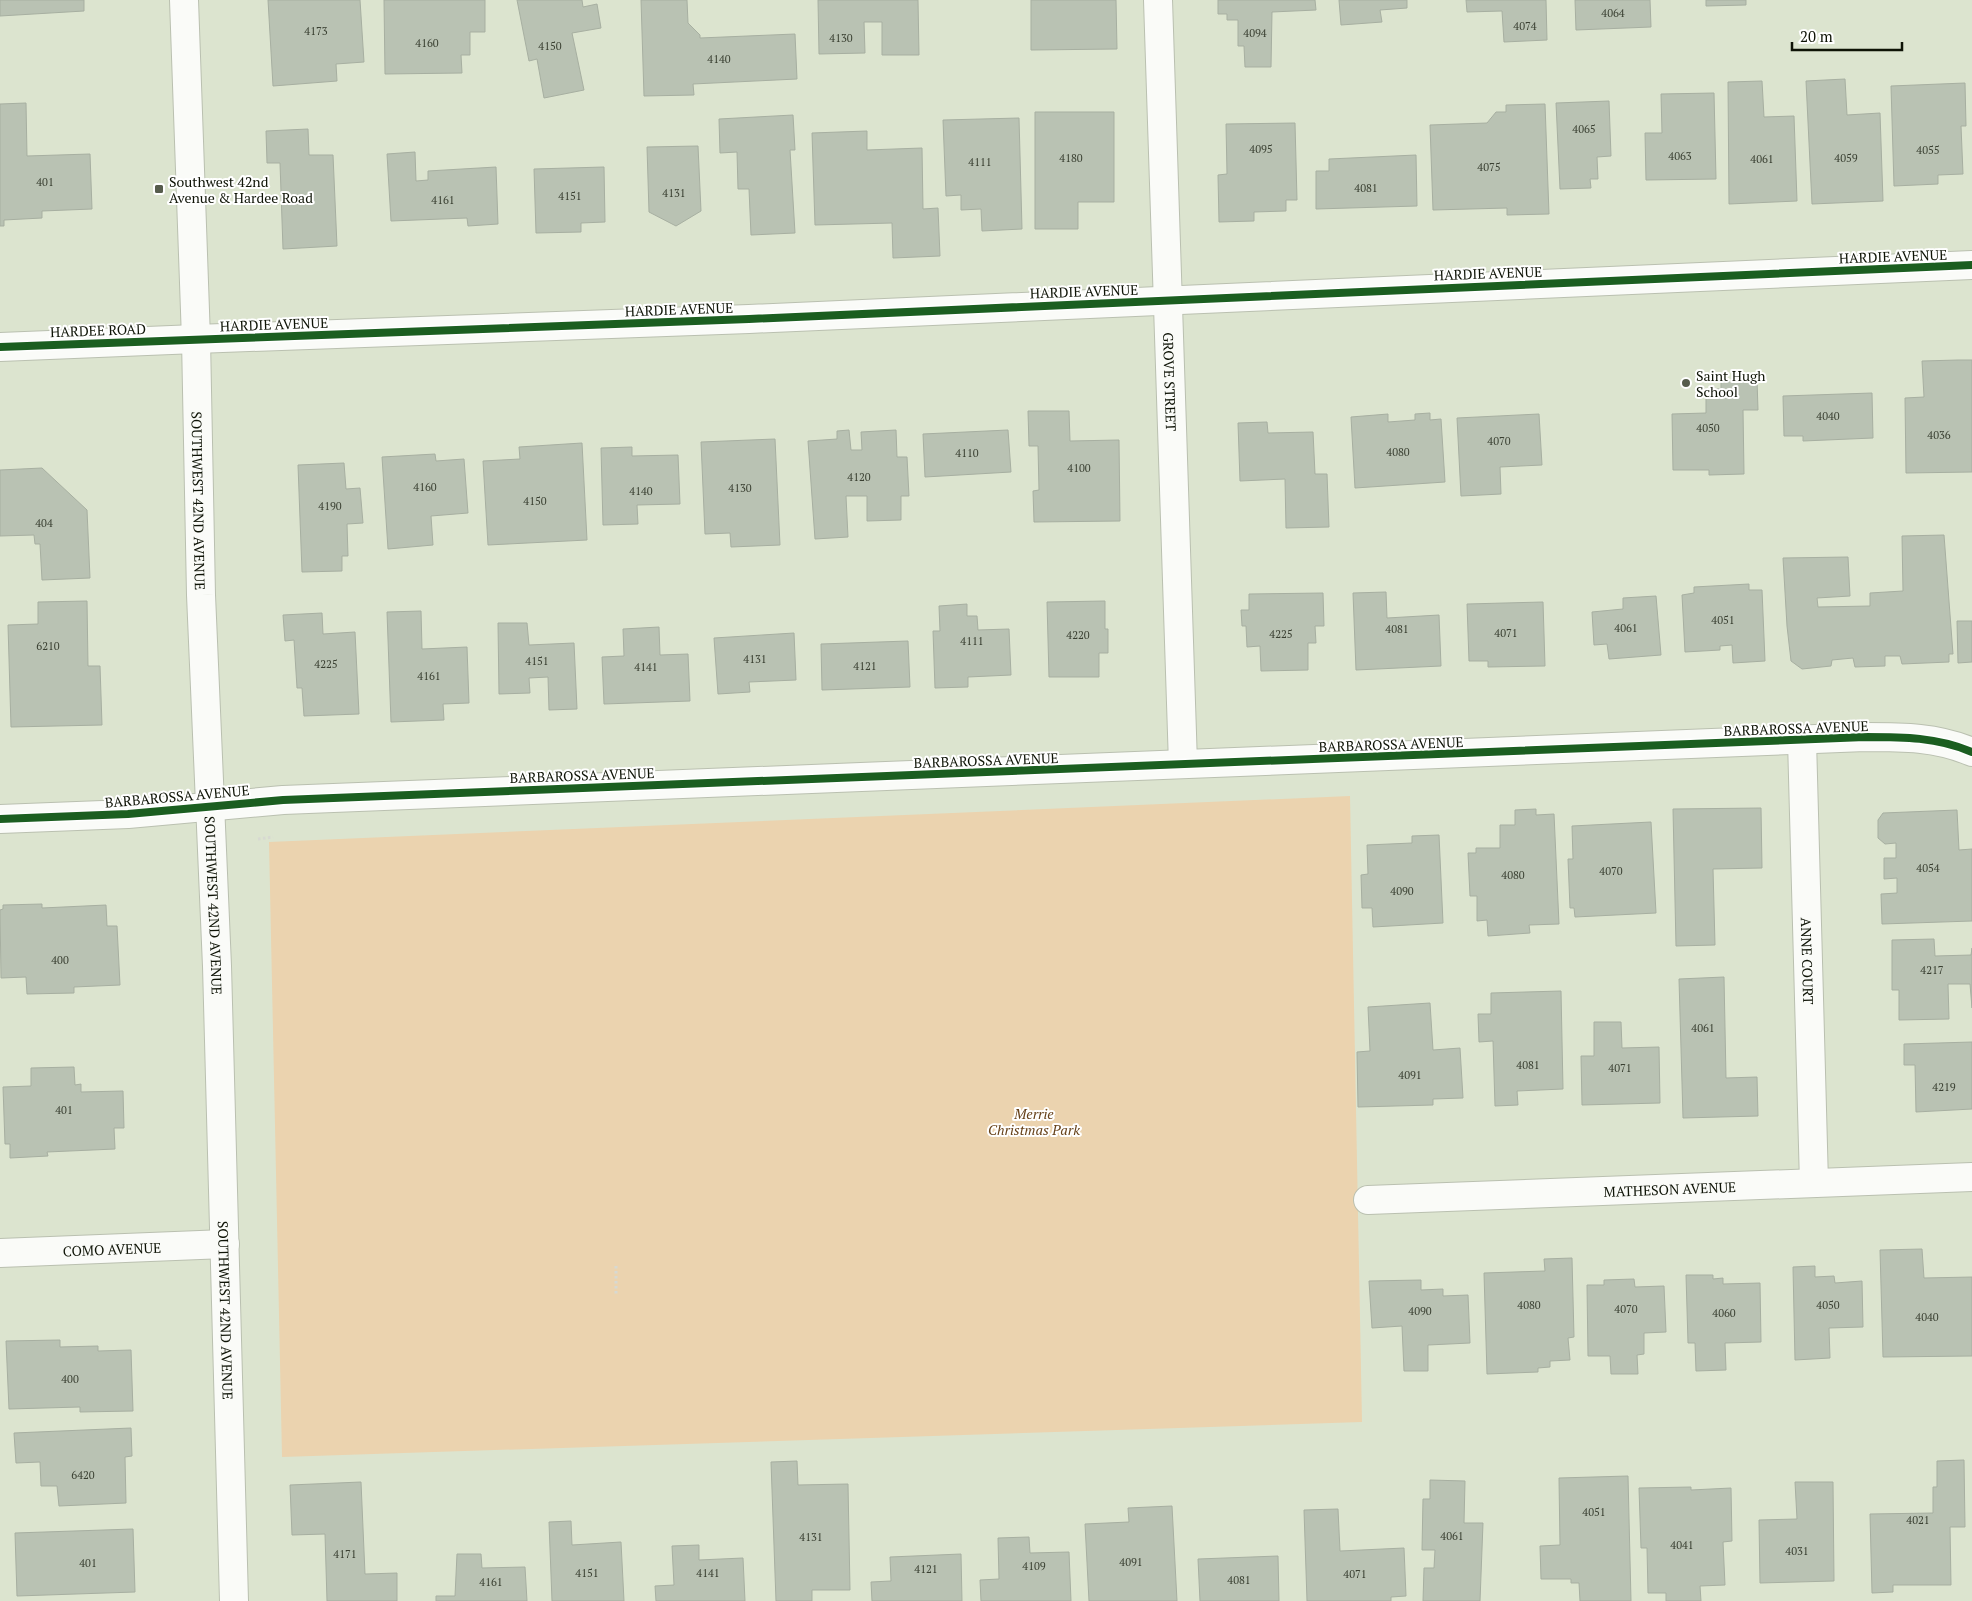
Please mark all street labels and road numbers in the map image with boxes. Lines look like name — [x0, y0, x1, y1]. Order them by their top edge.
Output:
street label: HARDIE AVENUE — [1838, 245, 1948, 267]
street label: HARDIE AVENUE — [1433, 262, 1543, 284]
street label: HARDIE AVENUE — [1029, 280, 1139, 302]
street label: HARDIE AVENUE — [624, 298, 734, 320]
street label: HARDIE AVENUE — [219, 313, 329, 335]
street label: HARDEE ROAD — [50, 319, 146, 341]
street label: GROVE STREET — [1159, 332, 1182, 432]
street label: SOUTHWEST 42ND AVENUE — [188, 411, 210, 590]
street label: BARBAROSSA AVENUE — [1723, 716, 1869, 740]
street label: BARBAROSSA AVENUE — [1318, 732, 1464, 756]
street label: BARBAROSSA AVENUE — [913, 748, 1059, 772]
street label: BARBAROSSA AVENUE — [509, 763, 655, 787]
street label: BARBAROSSA AVENUE — [104, 780, 250, 812]
street label: SOUTHWEST 42ND AVENUE — [201, 816, 227, 995]
street label: ANNE COURT — [1797, 917, 1819, 1005]
street label: MATHESON AVENUE — [1603, 1176, 1736, 1201]
street label: SOUTHWEST 42ND AVENUE — [214, 1221, 238, 1400]
street label: COMO AVENUE — [62, 1237, 161, 1260]

